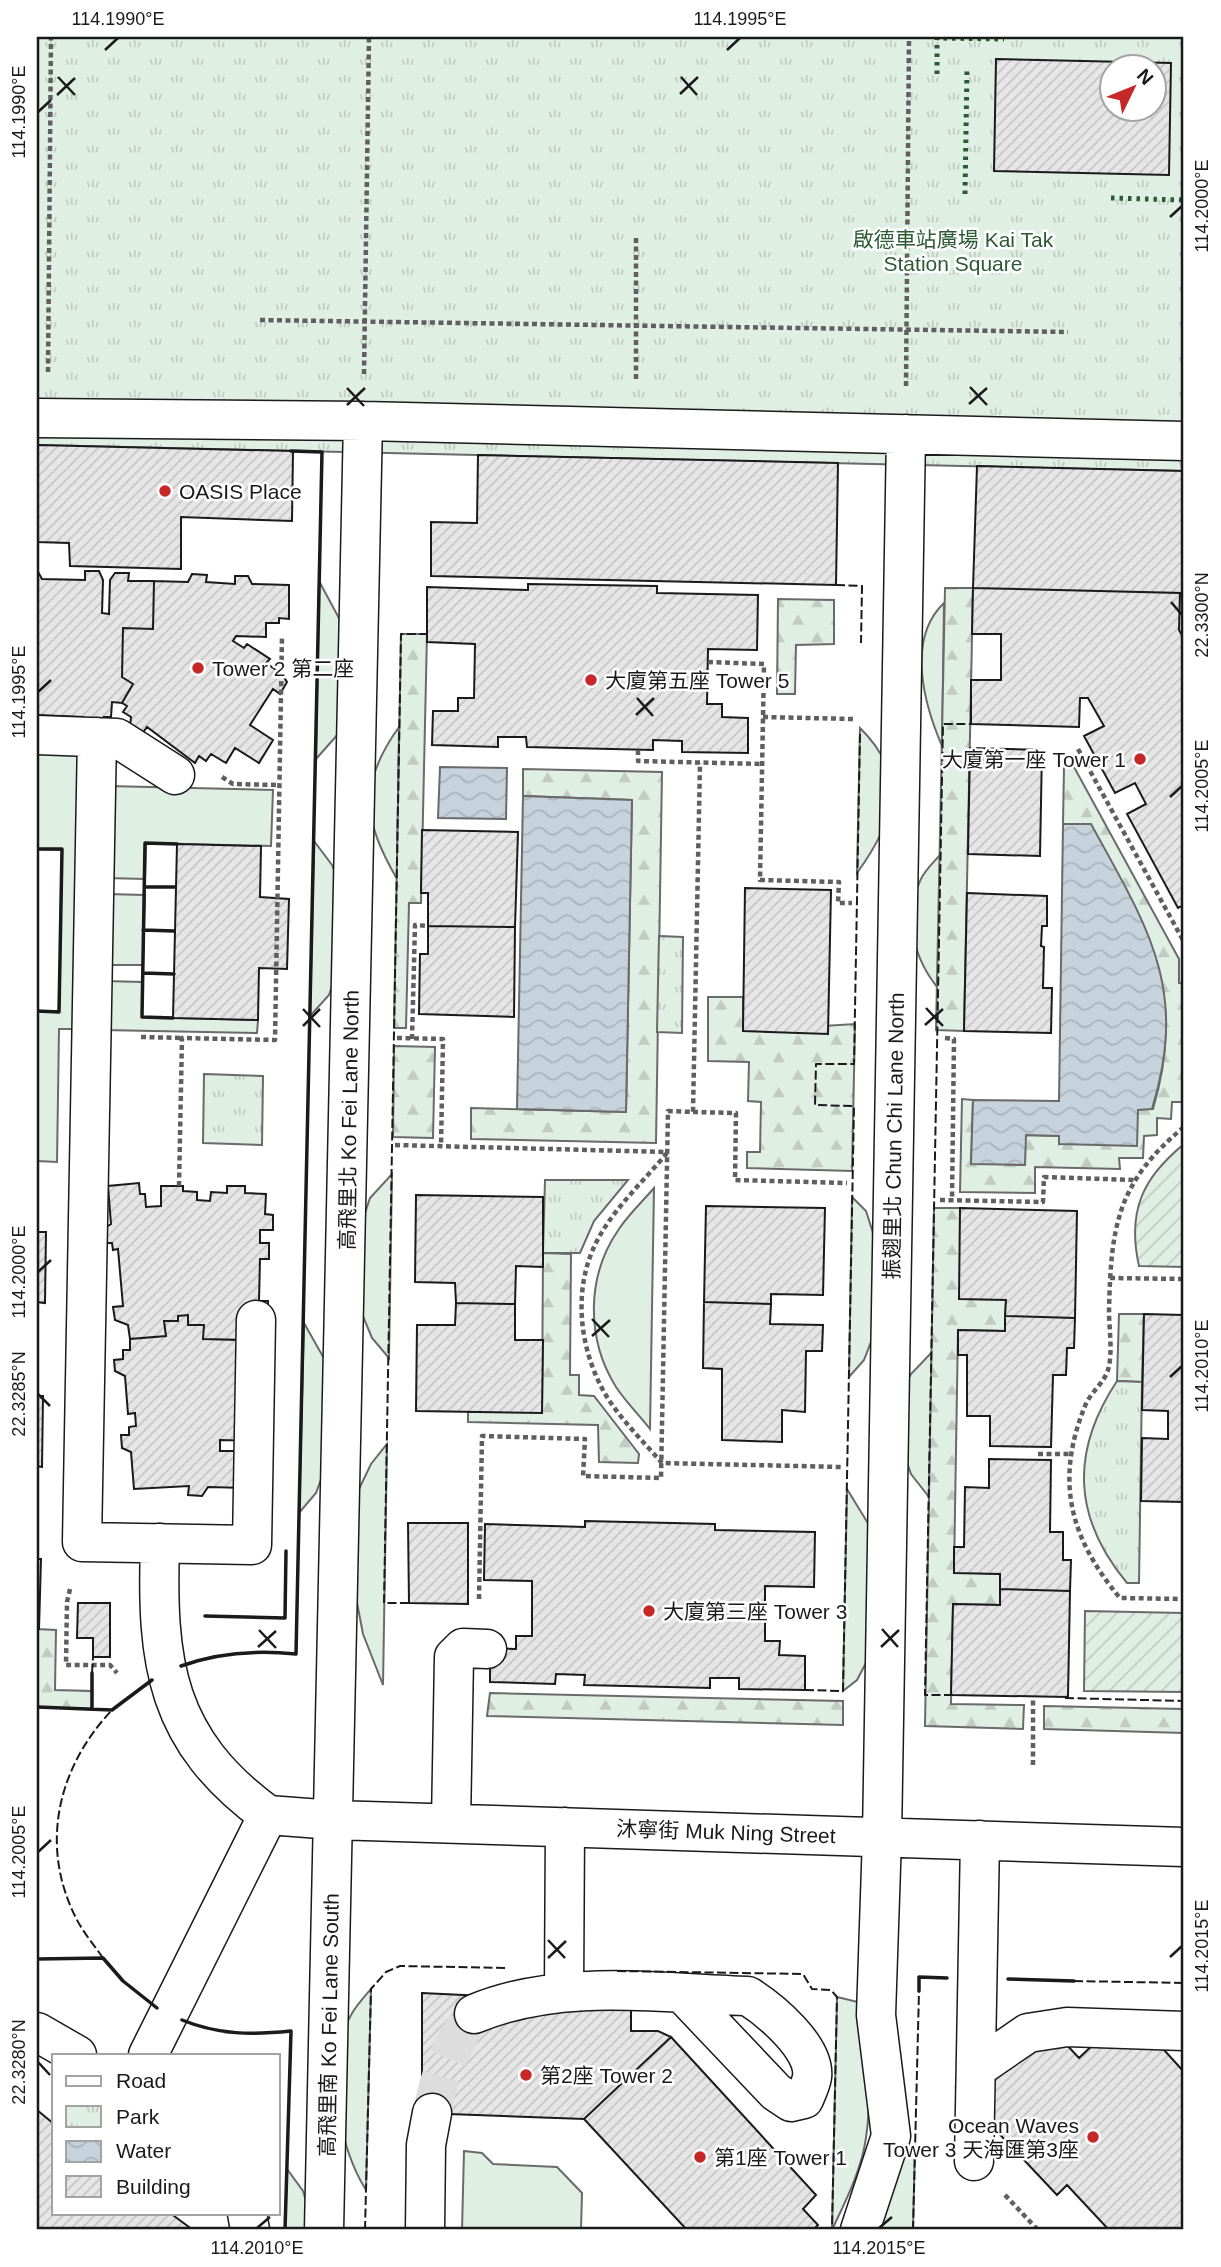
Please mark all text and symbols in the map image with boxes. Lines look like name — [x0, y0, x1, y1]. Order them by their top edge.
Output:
text: 114.1990°E — [72, 9, 164, 29]
text: 114.1995°E — [694, 9, 786, 29]
north arrow — [1098, 52, 1168, 122]
text: N — [1133, 65, 1157, 89]
text: 114.1990°E — [9, 66, 29, 158]
text: 114.2000°E — [1192, 160, 1212, 252]
park label: 啟德車站廣場 Kai Tak Station Square — [853, 228, 1054, 275]
place label: OASIS Place — [179, 480, 302, 503]
marker: OASIS Place — [157, 483, 173, 499]
text: 22.3300°N — [1192, 572, 1212, 658]
text: 114.1995°E — [9, 646, 29, 738]
place label: Tower 2 第二座 — [212, 657, 354, 680]
marker: Tower 2 第二座 — [190, 660, 206, 676]
place label: 大廈第五座 Tower 5 — [605, 669, 789, 692]
marker: 大廈第五座 Tower 5 — [583, 672, 599, 688]
text: 114.2005°E — [1192, 740, 1212, 832]
place label: 大廈第一座 Tower 1 — [942, 748, 1126, 771]
marker: 大廈第一座 Tower 1 — [1132, 751, 1148, 767]
street label: 高飛里北 Ko Fei Lane North — [335, 990, 363, 1250]
street label: 振翅里北 Chun Chi Lane North — [880, 992, 908, 1280]
text: 114.2000°E — [9, 1226, 29, 1318]
text: 114.2010°E — [1192, 1320, 1212, 1412]
text: 22.3285°N — [9, 1351, 29, 1437]
place label: 大廈第三座 Tower 3 — [663, 1600, 847, 1623]
marker: 大廈第三座 Tower 3 — [641, 1603, 657, 1619]
text: 114.2005°E — [9, 1806, 29, 1898]
street label: 沐寧街 Muk Ning Street — [616, 1817, 836, 1847]
street label: 高飛里南 Ko Fei Lane South — [315, 1893, 343, 2157]
text: 114.2015°E — [1192, 1900, 1212, 1992]
text: 22.3280°N — [9, 2019, 29, 2105]
legend — [52, 2054, 280, 2214]
place label: 第2座 Tower 2 — [540, 2064, 673, 2087]
marker: 第2座 Tower 2 — [518, 2067, 534, 2083]
text: Road — [116, 2069, 166, 2092]
text: Park — [116, 2105, 160, 2128]
place label: Ocean Waves Tower 3 天海匯第3座 — [883, 2114, 1079, 2161]
marker: Ocean Waves Tower 3 天海匯第3座 — [1085, 2129, 1101, 2145]
text: Water — [116, 2139, 171, 2162]
place label: 第1座 Tower 1 — [714, 2146, 847, 2169]
marker: 第1座 Tower 1 — [692, 2149, 708, 2165]
text: Building — [116, 2175, 191, 2198]
text: 114.2010°E — [211, 2238, 303, 2258]
text: 114.2015°E — [833, 2238, 925, 2258]

